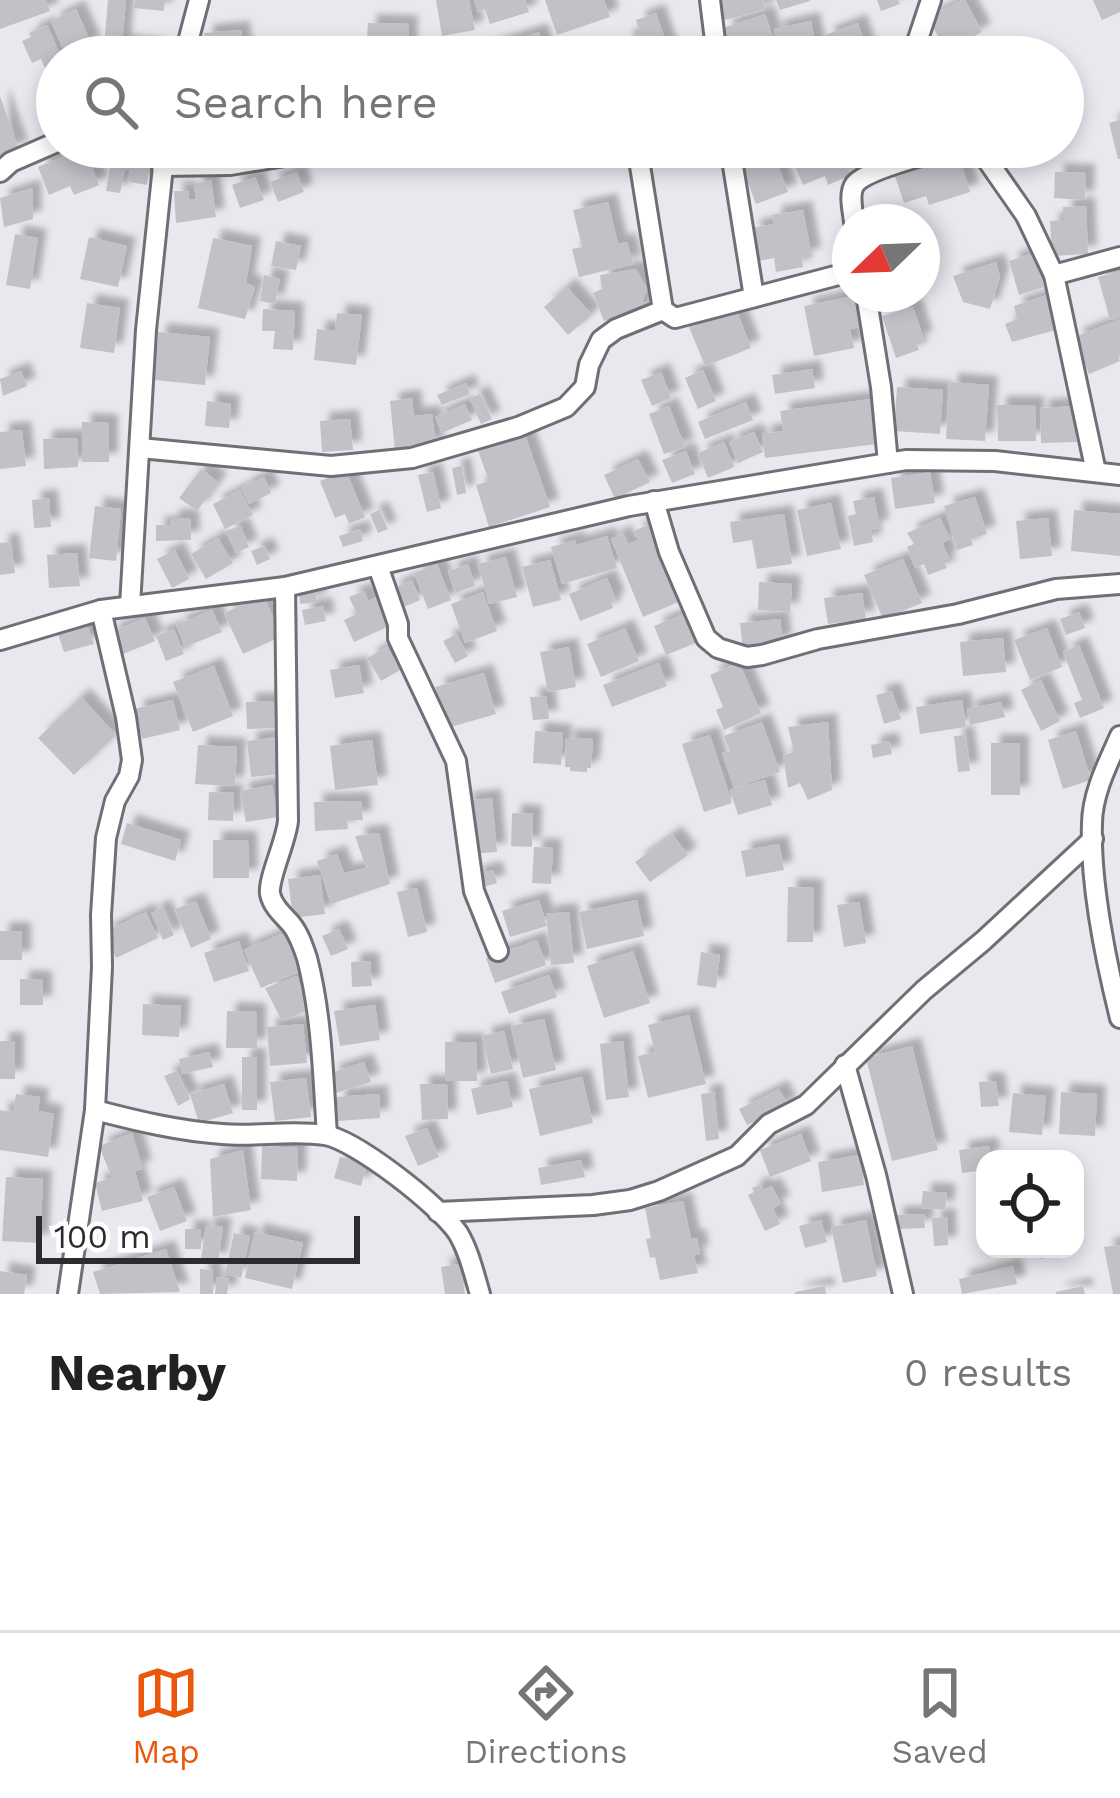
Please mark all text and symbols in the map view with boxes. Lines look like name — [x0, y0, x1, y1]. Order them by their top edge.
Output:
search box — [36, 36, 1084, 168]
icon: search — [78, 69, 144, 135]
text: Search here — [174, 76, 438, 129]
north arrow — [832, 204, 940, 312]
map controls — [976, 1150, 1084, 1258]
button: locate — [976, 1150, 1084, 1258]
scale bar — [36, 1210, 360, 1263]
text: 100 m — [54, 1217, 151, 1256]
text: Nearby — [48, 1343, 226, 1402]
text: 0 results — [904, 1350, 1072, 1395]
tab: Map — [132, 1660, 200, 1771]
tab: Directions — [464, 1660, 627, 1771]
tab: Saved — [892, 1660, 988, 1771]

